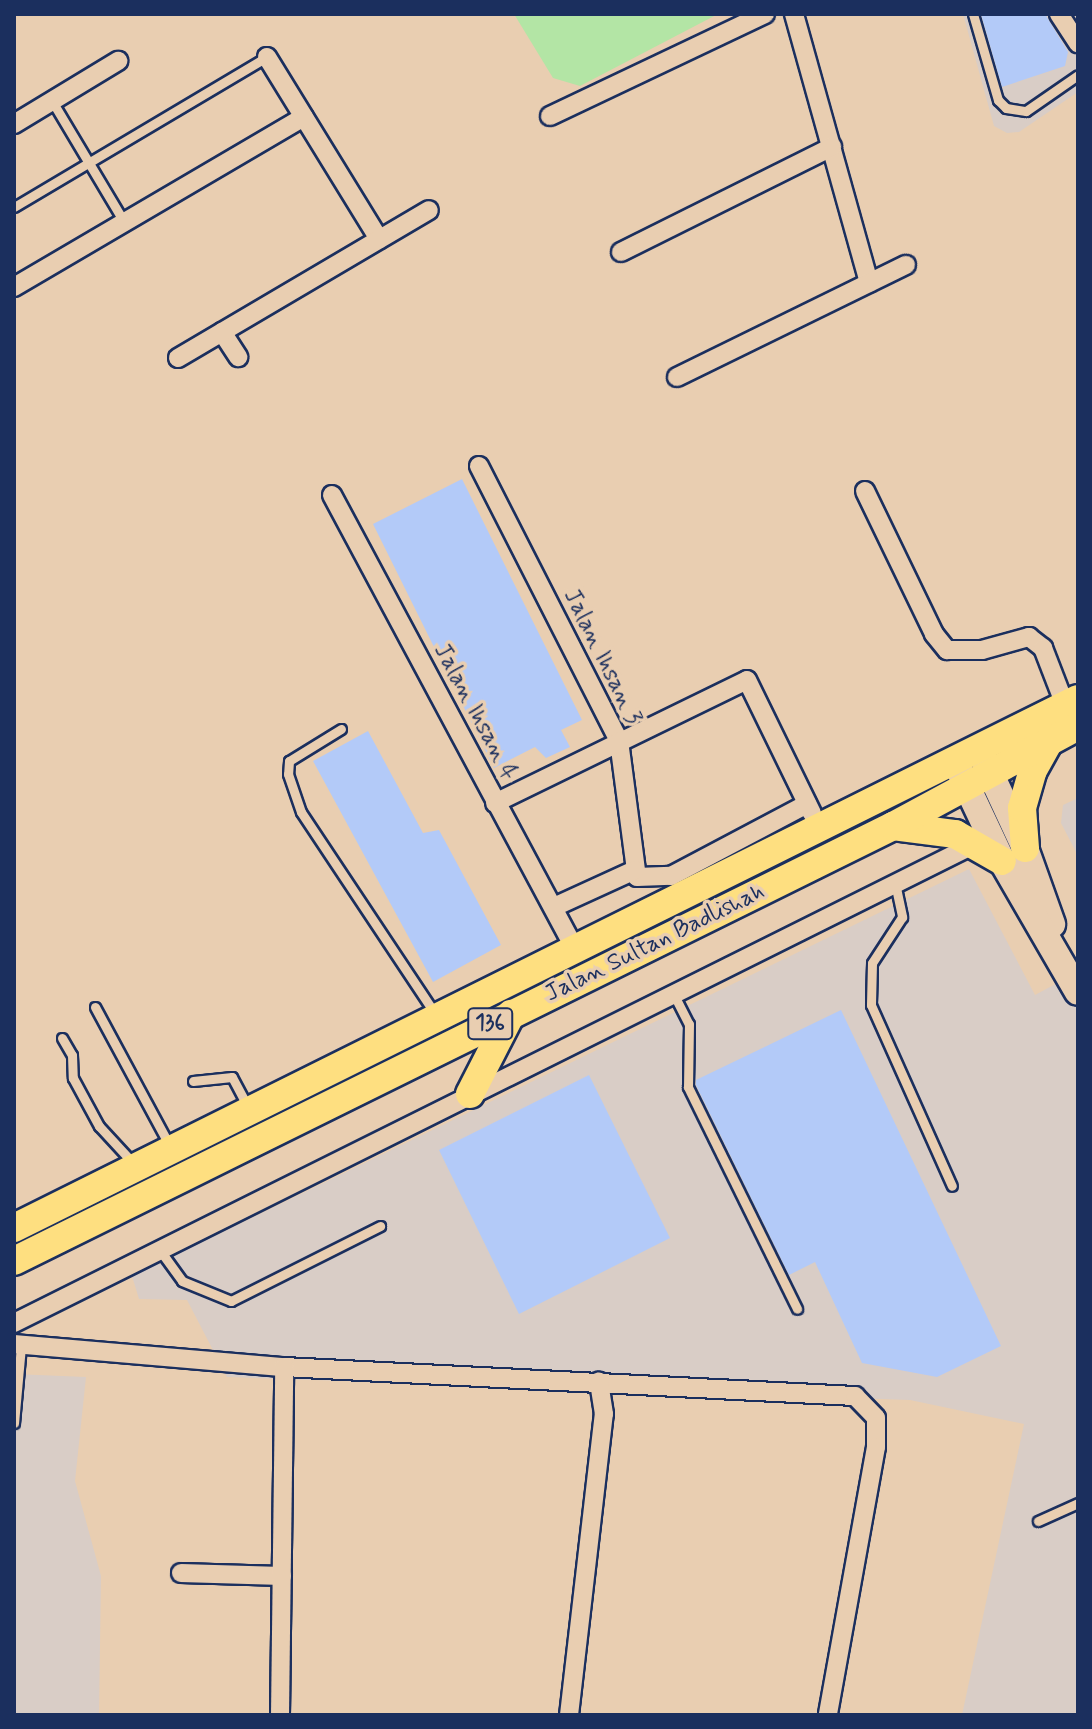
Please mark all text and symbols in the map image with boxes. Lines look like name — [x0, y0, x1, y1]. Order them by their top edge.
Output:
street label: Jalan Ihsan 3 — [556, 582, 648, 732]
street label: Jalan Ihsan 4 — [426, 637, 524, 787]
street label: Jalan Sultan Badlishah — [542, 878, 768, 1008]
road number: 136 — [466, 1006, 514, 1042]

